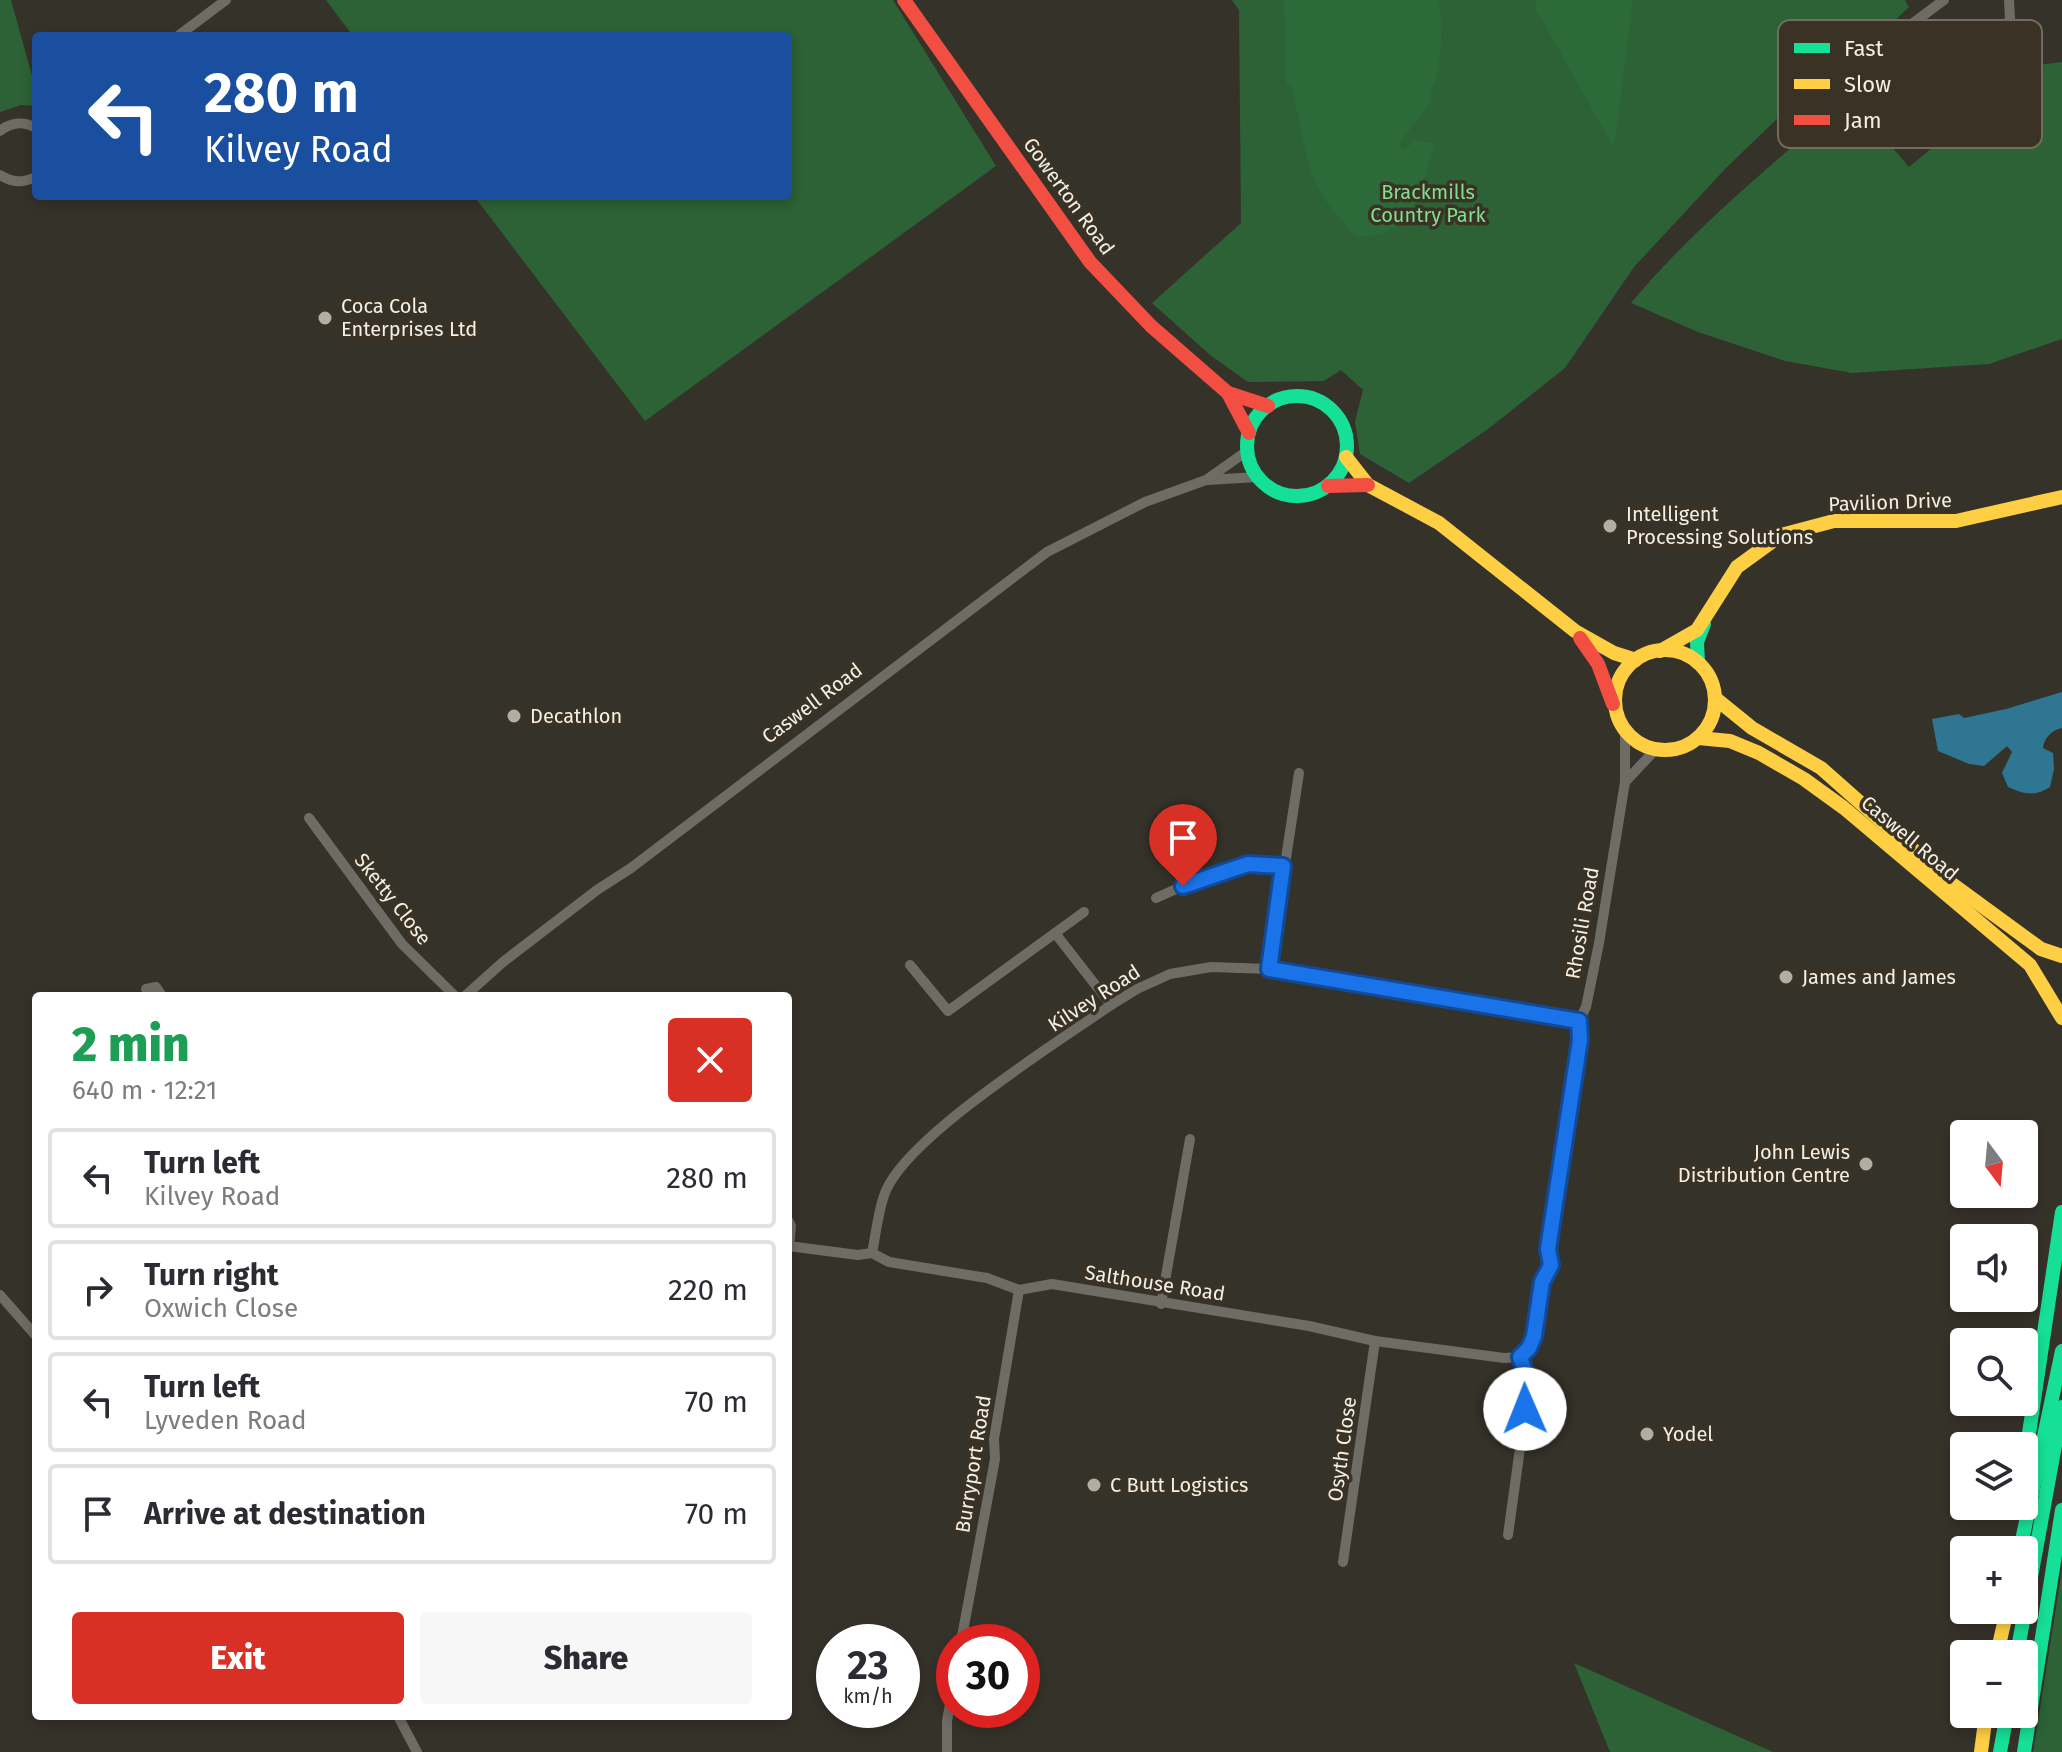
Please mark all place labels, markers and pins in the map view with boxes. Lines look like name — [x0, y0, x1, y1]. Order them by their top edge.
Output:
place label: Coca Cola Enterprises Ltd — [341, 294, 477, 341]
marker: Coca Cola Enterprises Ltd — [316, 309, 334, 327]
place label: Intelligent Processing Solutions — [1626, 502, 1813, 549]
marker: Intelligent Processing Solutions — [1601, 517, 1619, 535]
place label: Decathlon — [530, 704, 622, 728]
marker: Decathlon — [505, 707, 523, 725]
pin — [1149, 804, 1217, 886]
place label: James and James — [1802, 965, 1956, 989]
marker: James and James — [1777, 968, 1795, 986]
place label: John Lewis Distribution Centre — [1678, 1140, 1850, 1187]
marker: John Lewis Distribution Centre — [1857, 1155, 1875, 1173]
place label: Yodel — [1663, 1422, 1713, 1446]
marker: Yodel — [1638, 1425, 1656, 1443]
place label: C Butt Logistics — [1110, 1473, 1248, 1497]
marker: C Butt Logistics — [1085, 1476, 1103, 1494]

